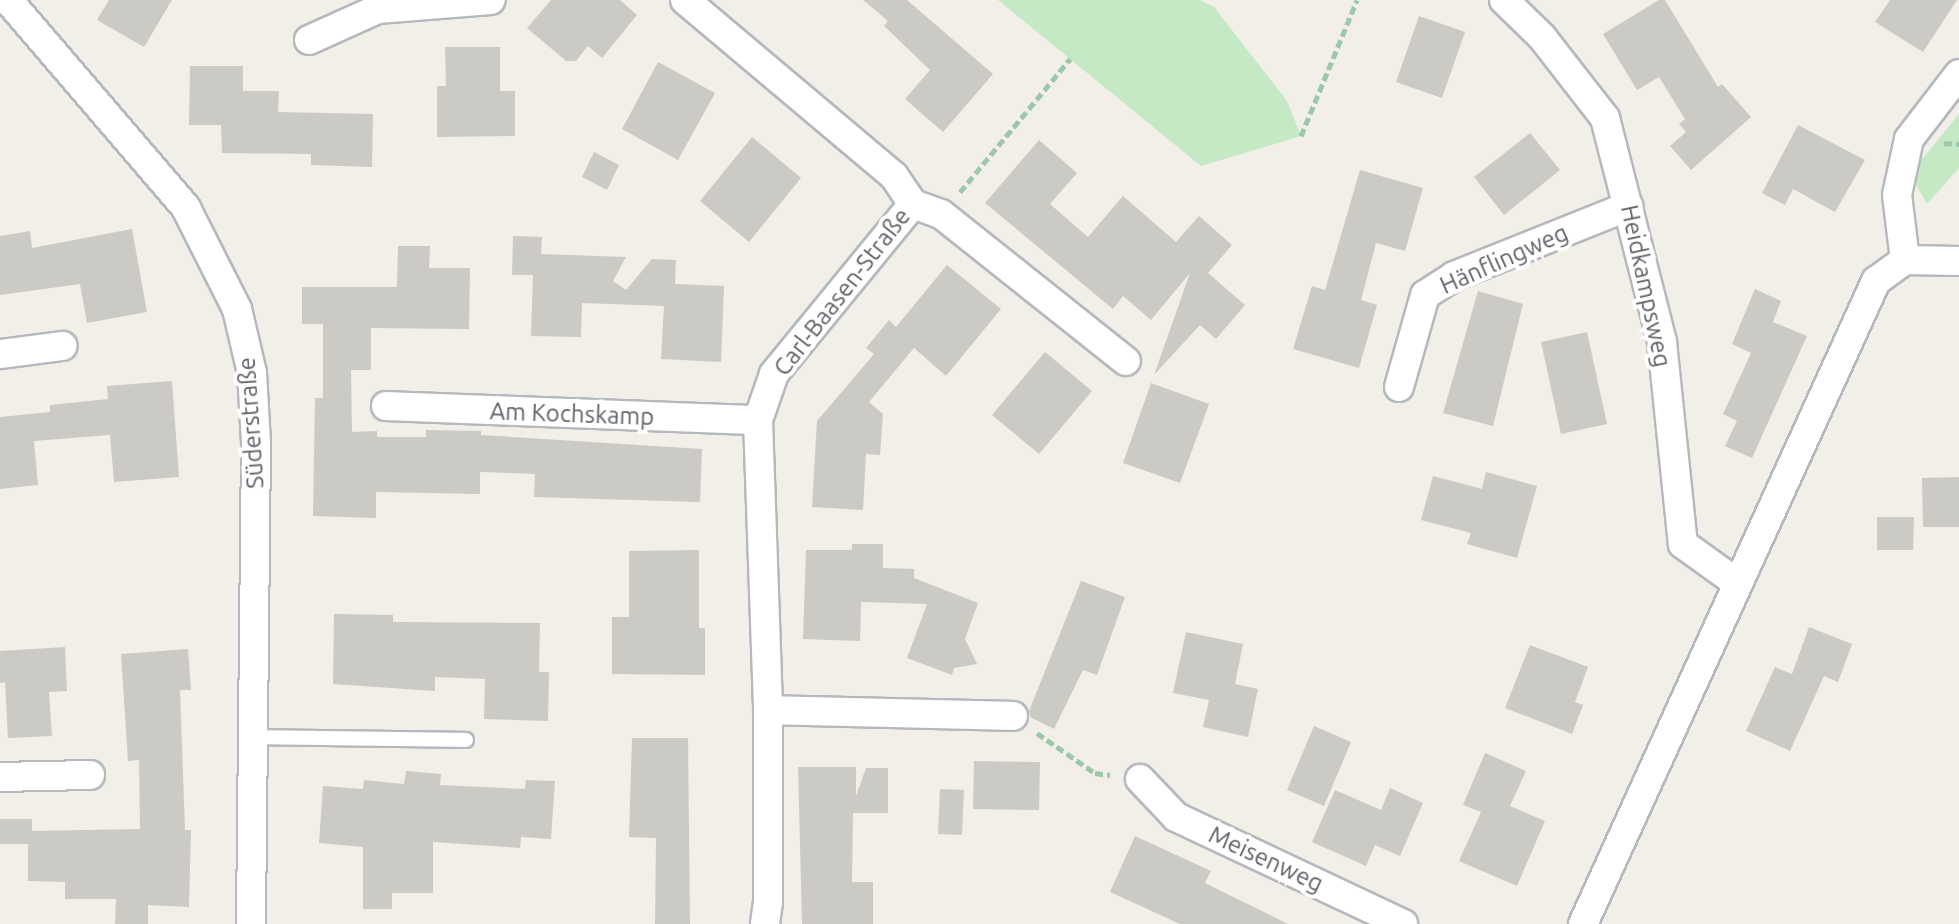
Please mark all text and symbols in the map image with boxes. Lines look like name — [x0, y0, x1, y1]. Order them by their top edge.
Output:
street label: Carl-Baasen-Straße — [768, 202, 916, 382]
street label: Heidkampsweg — [1615, 202, 1677, 370]
street label: Hänflingweg — [1435, 218, 1573, 300]
street label: Süderstraße — [232, 356, 270, 490]
street label: Am Kochskamp — [489, 397, 655, 431]
street label: Meisenweg — [1204, 820, 1328, 898]

